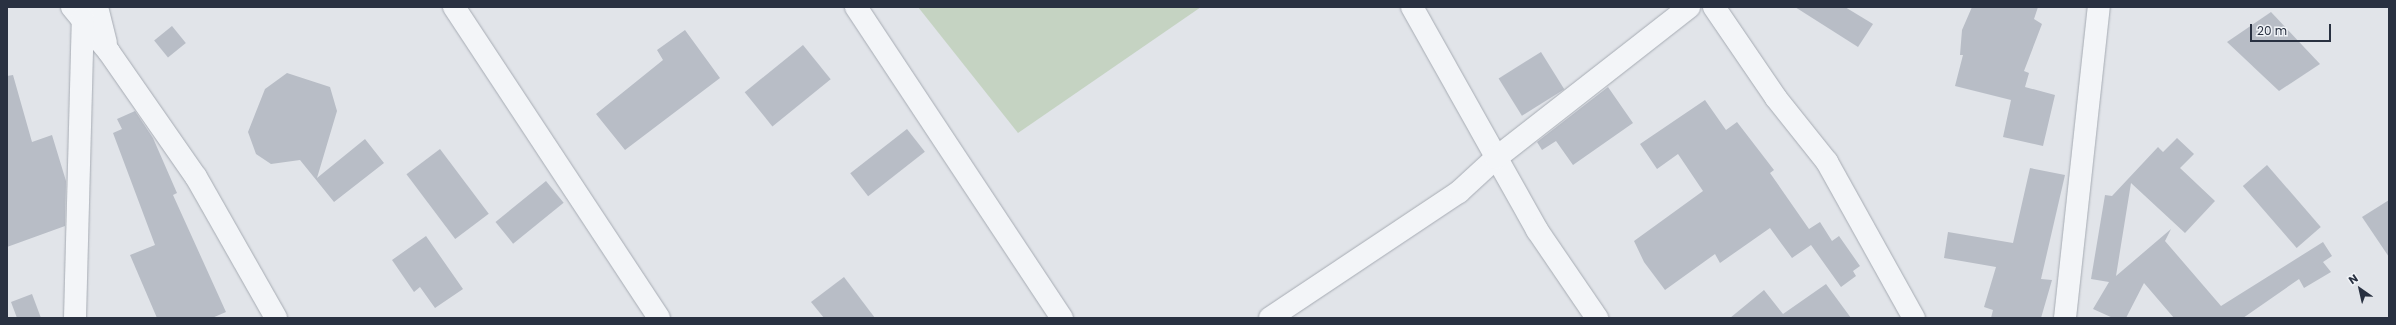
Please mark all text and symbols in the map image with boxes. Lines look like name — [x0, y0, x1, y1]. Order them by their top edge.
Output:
scale bar — [2252, 16, 2333, 42]
text: 20 m — [2257, 22, 2287, 39]
north arrow — [2340, 269, 2380, 309]
text: N — [2345, 270, 2361, 288]

